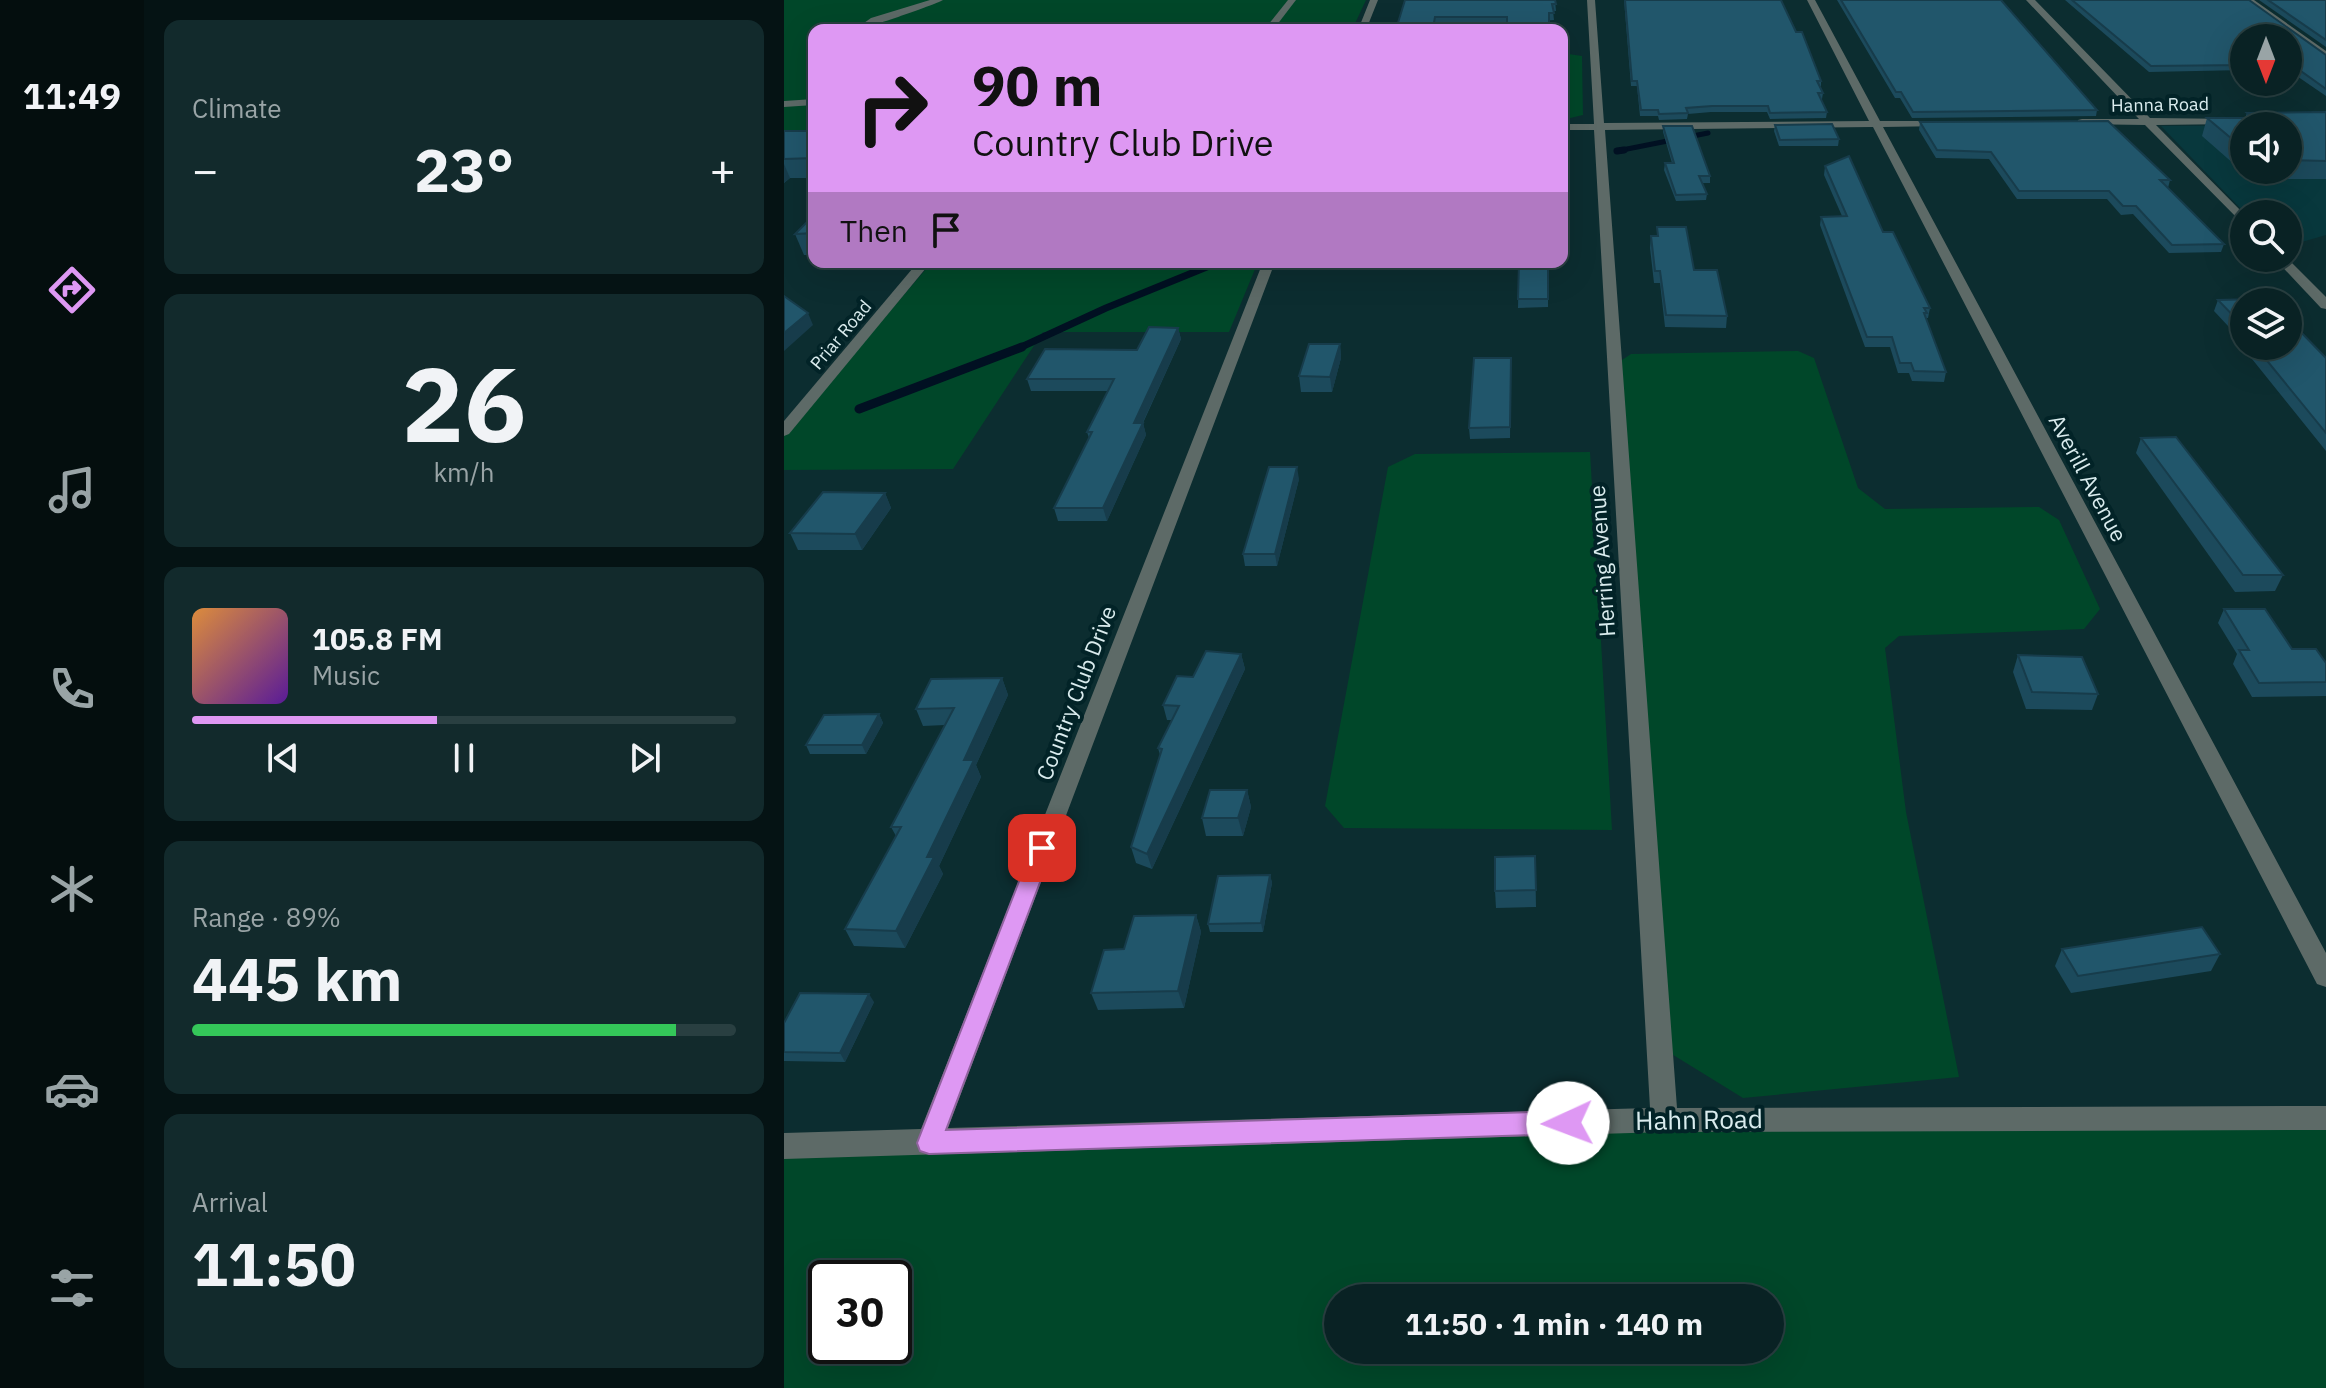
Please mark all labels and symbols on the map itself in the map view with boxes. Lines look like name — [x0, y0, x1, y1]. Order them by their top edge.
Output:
north arrow — [2230, 24, 2302, 96]
street label: Hanna Road — [2111, 92, 2209, 117]
street label: Priar Road — [805, 295, 876, 374]
street label: Averill Avenue — [2043, 409, 2134, 547]
street label: Herring Avenue — [1582, 484, 1621, 638]
street label: Country Club Drive — [1029, 602, 1122, 784]
pin — [1008, 814, 1076, 882]
position arrow — [1526, 1081, 1610, 1165]
street label: Hahn Road — [1635, 1101, 1763, 1137]
speed limit sign: 30 — [808, 1260, 912, 1364]

